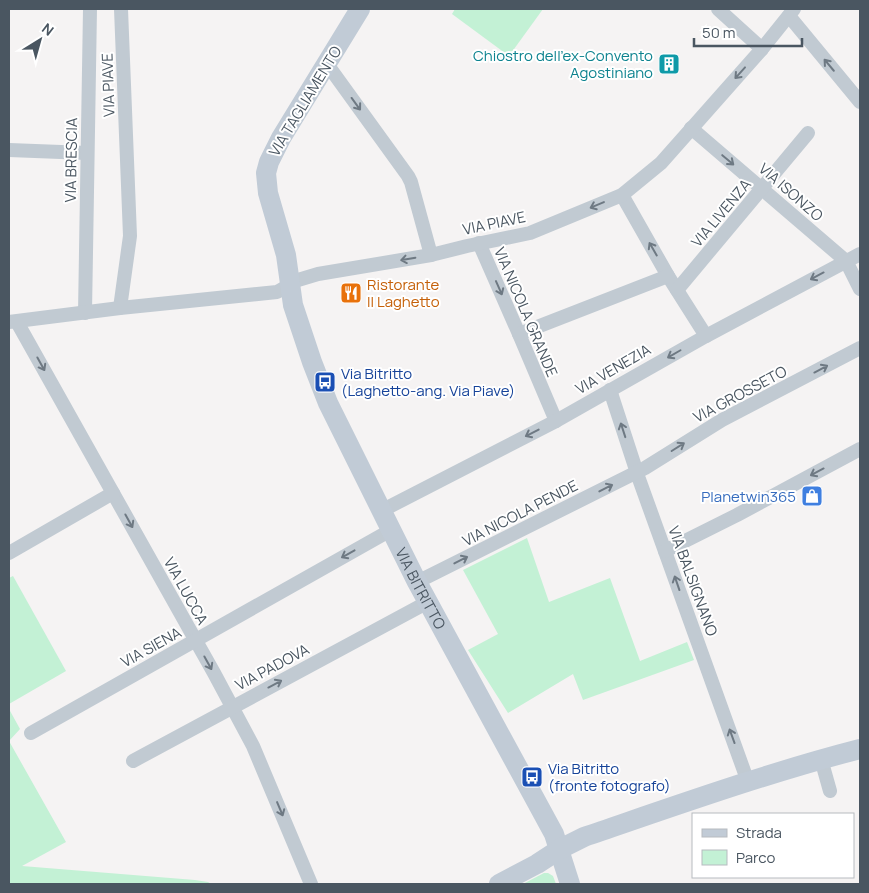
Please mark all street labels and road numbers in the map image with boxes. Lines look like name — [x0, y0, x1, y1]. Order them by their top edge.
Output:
street label: VIA TAGLIAMENTO — [264, 42, 346, 160]
street label: VIA PIAVE — [96, 53, 120, 117]
street label: VIA BRESCIA — [60, 117, 82, 203]
street label: VIA ISONZO — [754, 158, 828, 226]
street label: VIA LIVENZA — [686, 174, 756, 251]
street label: VIA PIAVE — [461, 206, 527, 240]
street label: VIA NICOLA GRANDE — [489, 244, 563, 380]
street label: VIA VENEZIA — [572, 339, 655, 399]
street label: VIA GROSSETO — [690, 360, 791, 427]
street label: VIA NICOLA PENDE — [459, 475, 581, 551]
street label: VIA BALSIGNANO — [663, 523, 723, 639]
street label: VIA BITRITTO — [391, 544, 451, 633]
street label: VIA LUCCA — [159, 554, 213, 629]
street label: VIA SIENA — [117, 622, 185, 672]
street label: VIA PADOVA — [231, 639, 313, 695]

